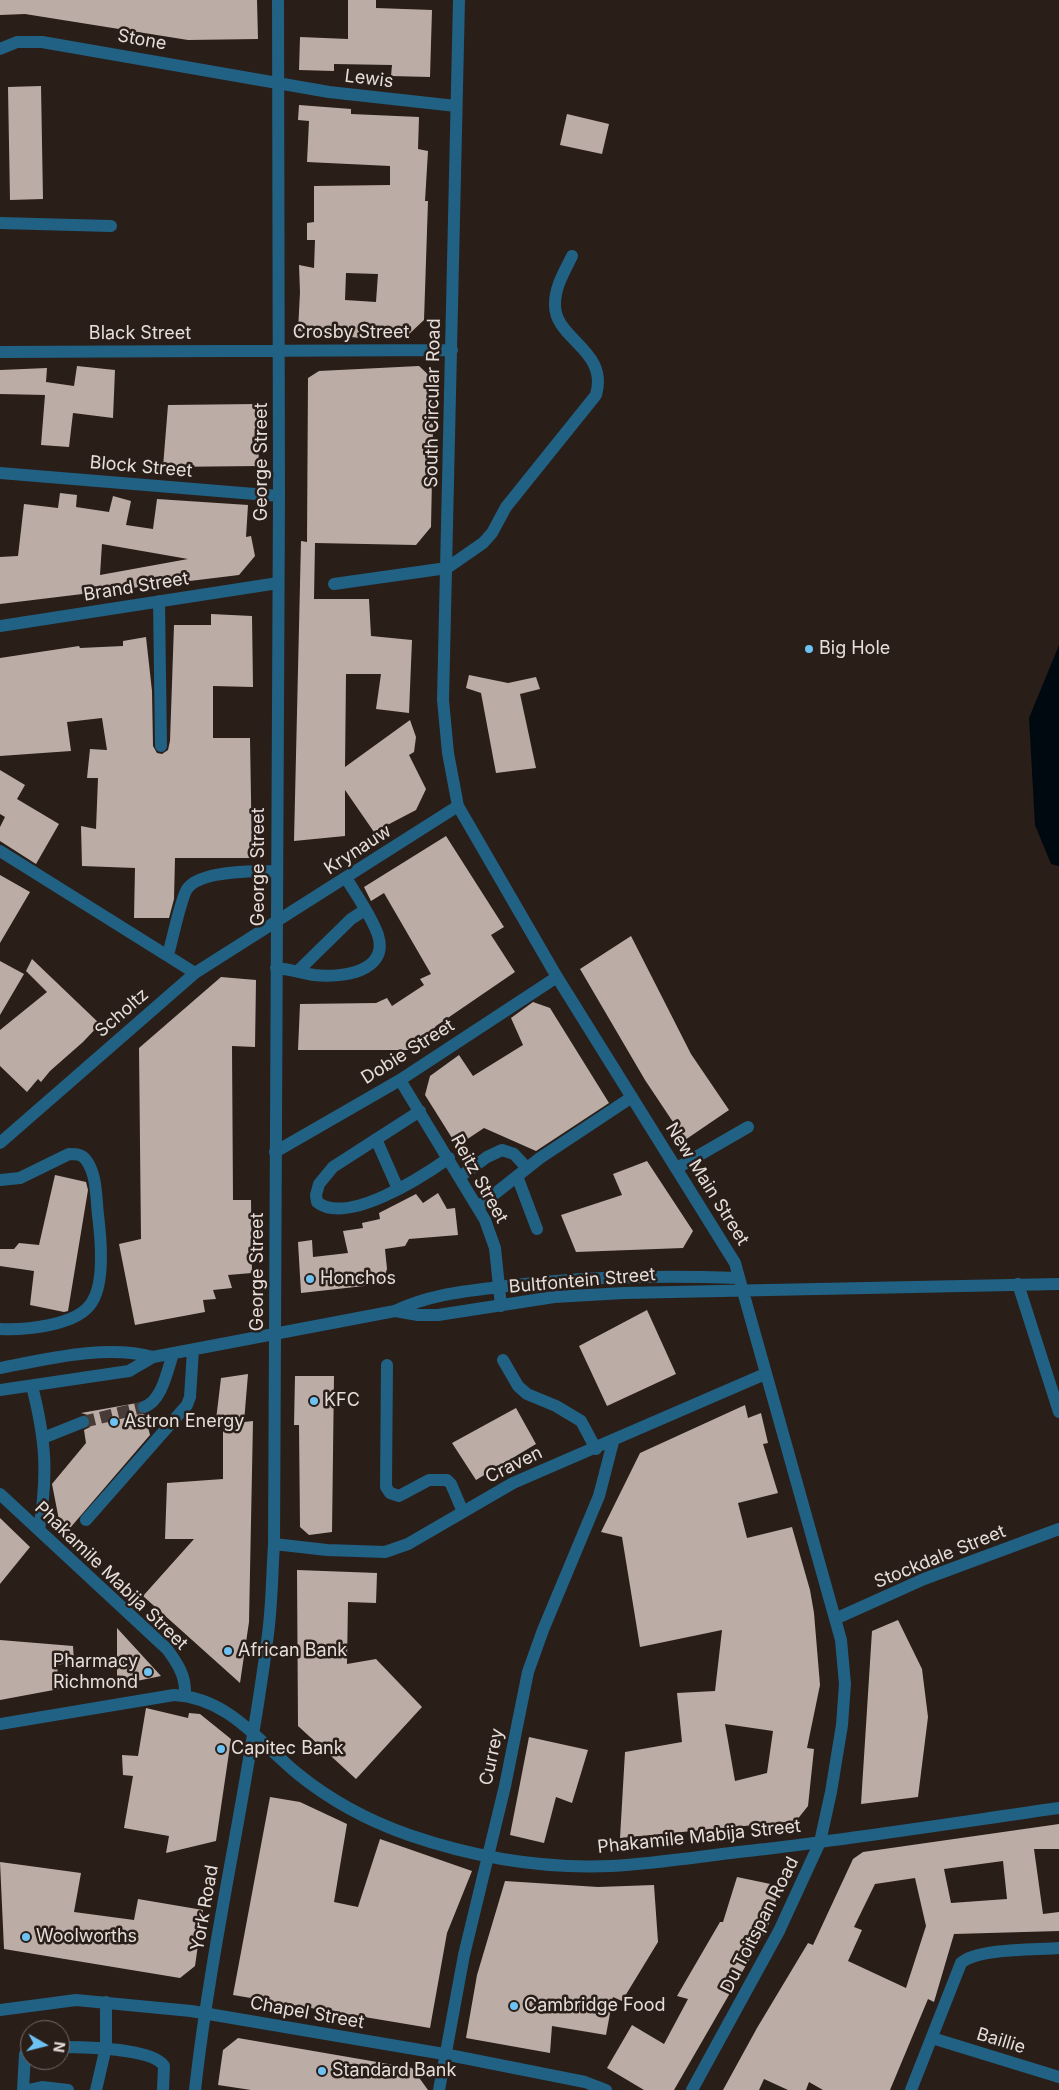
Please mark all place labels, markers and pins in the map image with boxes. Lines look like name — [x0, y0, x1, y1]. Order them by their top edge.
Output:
place label: Big Hole — [819, 638, 890, 660]
marker: Big Hole — [803, 643, 815, 655]
place label: Honchos — [320, 1268, 396, 1290]
marker: Honchos — [304, 1273, 316, 1285]
place label: KFC — [324, 1390, 360, 1412]
marker: KFC — [308, 1395, 320, 1407]
place label: Astron Energy — [124, 1411, 244, 1433]
marker: Astron Energy — [108, 1416, 120, 1428]
place label: African Bank — [238, 1640, 347, 1662]
marker: African Bank — [222, 1645, 234, 1657]
place label: Pharmacy Richmond — [53, 1651, 138, 1694]
marker: Pharmacy Richmond — [142, 1666, 154, 1678]
place label: Capitec Bank — [231, 1738, 344, 1760]
marker: Capitec Bank — [215, 1743, 227, 1755]
place label: Woolworths — [36, 1926, 137, 1948]
marker: Woolworths — [20, 1931, 32, 1943]
place label: Cambridge Food — [524, 1995, 666, 2017]
marker: Cambridge Food — [508, 2000, 520, 2012]
place label: Standard Bank — [332, 2060, 456, 2082]
marker: Standard Bank — [316, 2065, 328, 2077]

